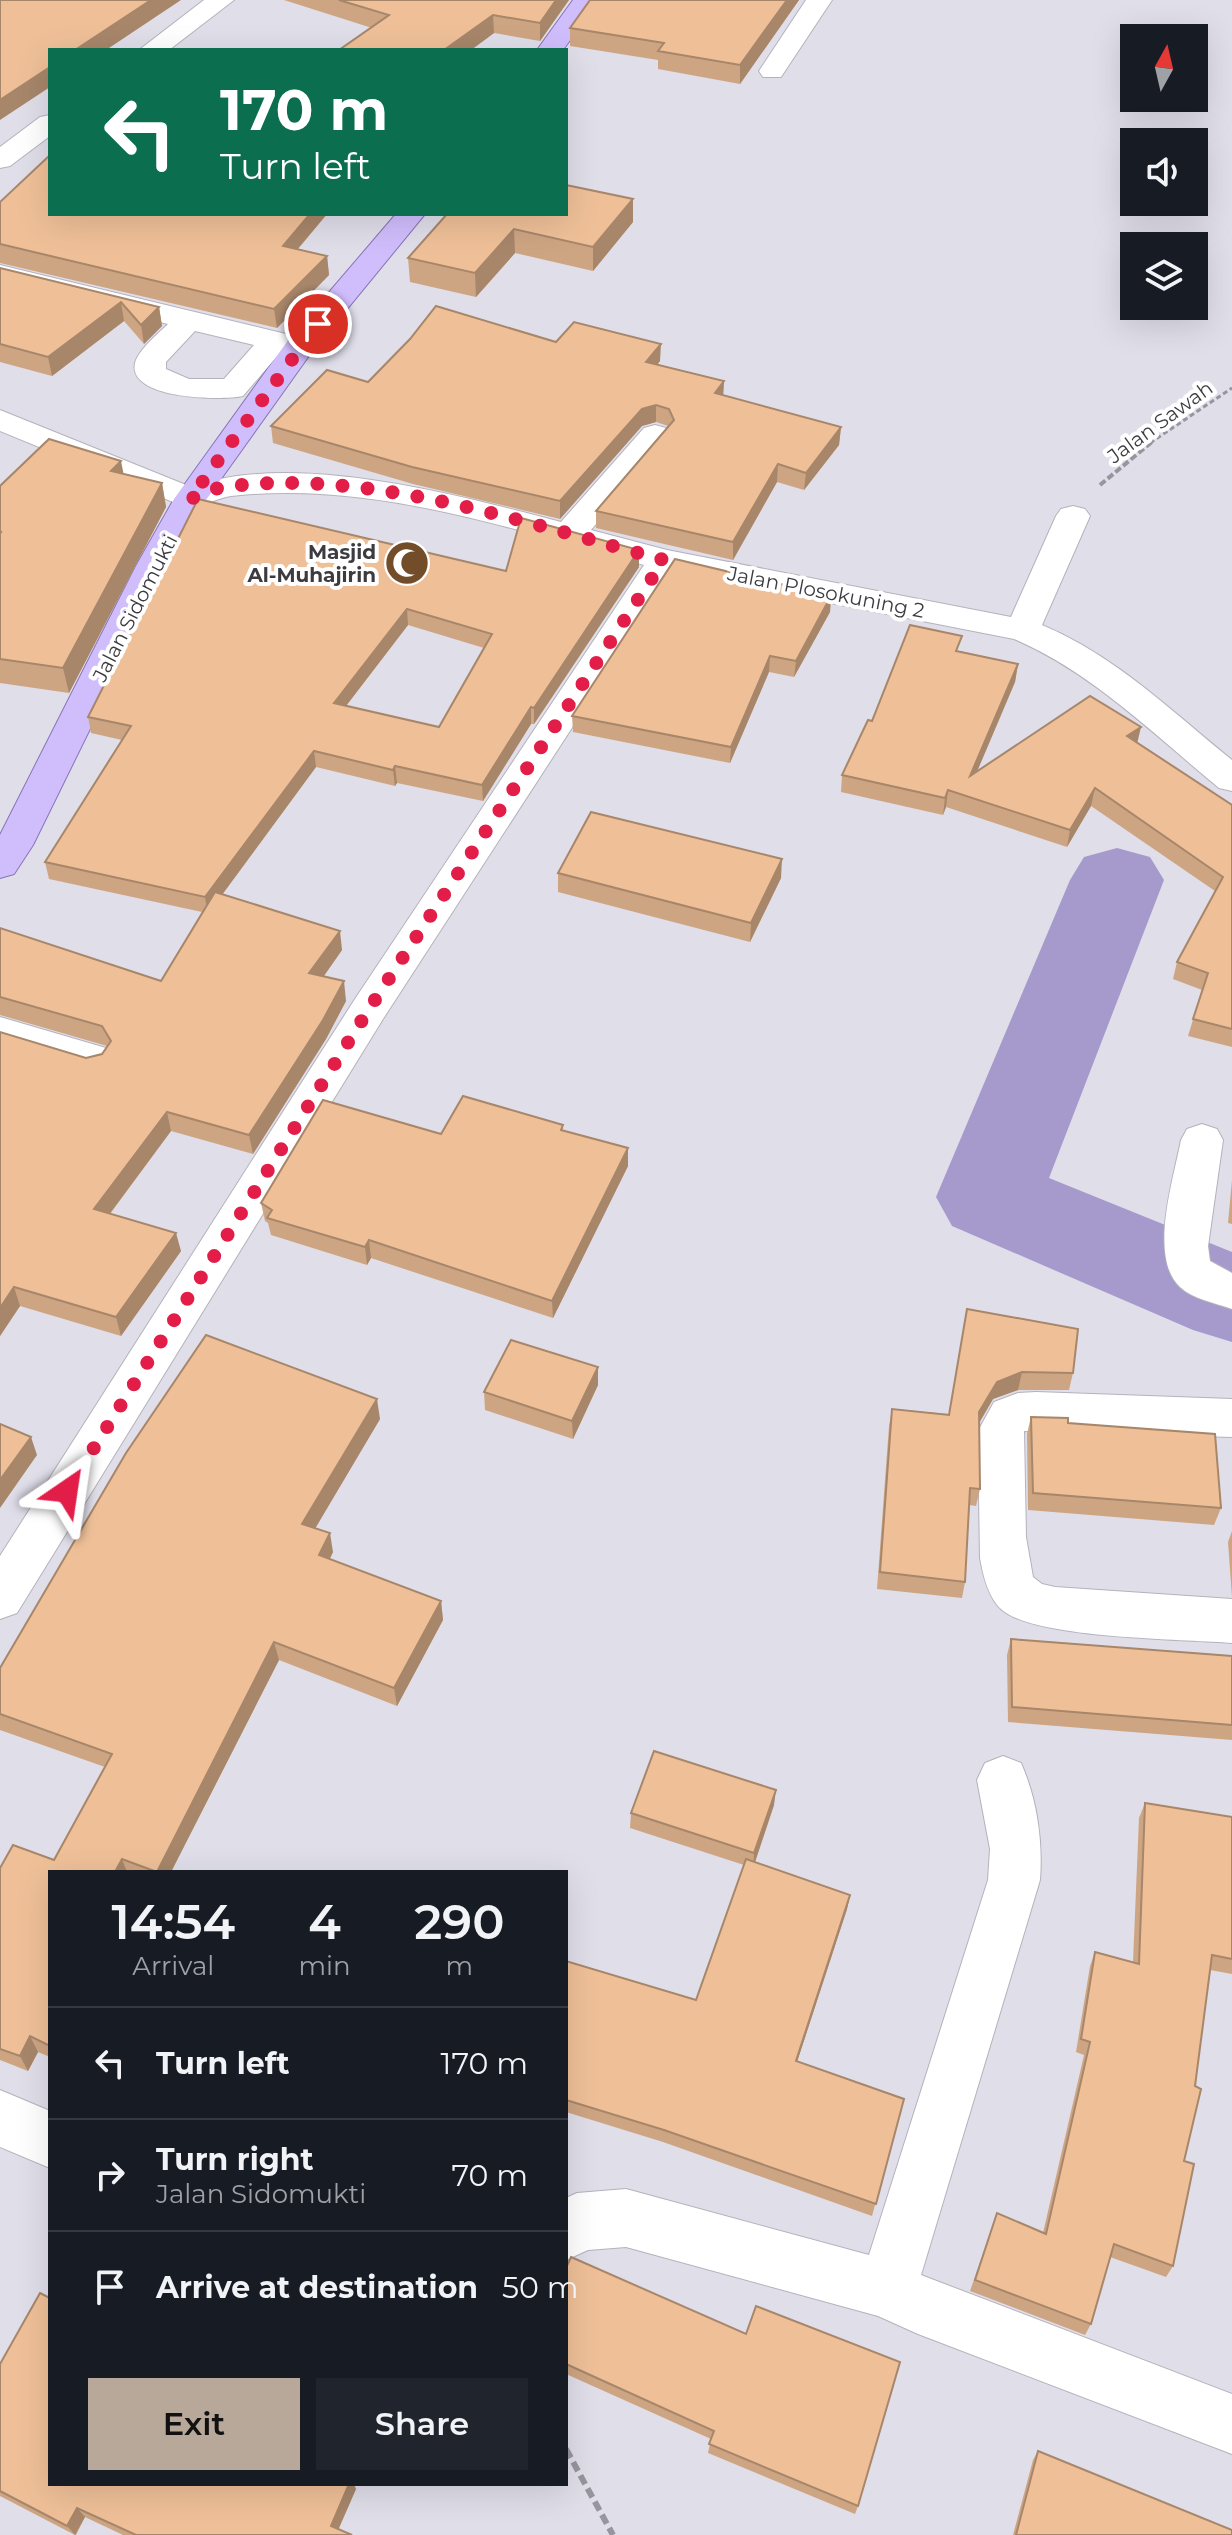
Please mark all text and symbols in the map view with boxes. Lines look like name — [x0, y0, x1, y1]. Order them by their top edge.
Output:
north arrow — [1120, 24, 1208, 112]
map controls — [1120, 24, 1208, 320]
text: 170 m — [220, 76, 388, 144]
icon: left — [88, 80, 192, 184]
button: sound — [1120, 128, 1208, 216]
text: Turn left — [220, 144, 371, 188]
button: layers — [1120, 232, 1208, 320]
pin — [284, 290, 352, 358]
icon: arrive — [296, 302, 340, 346]
street label: Jalan Sawah — [1102, 376, 1217, 469]
street label: Jalan Sidomukti — [87, 531, 182, 686]
mosque icon: Masjid Al-Muhajirin — [383, 539, 431, 587]
place label: Masjid Al-Muhajirin — [246, 540, 376, 587]
street label: Jalan Plosokuning 2 — [724, 561, 927, 623]
position arrow — [25, 1449, 109, 1533]
text: 14:54 — [111, 1893, 235, 1951]
text: 4 — [308, 1893, 341, 1951]
text: 290 — [414, 1893, 504, 1951]
text: Arrival — [132, 1950, 214, 1982]
text: min — [299, 1950, 351, 1982]
text: m — [446, 1950, 473, 1982]
icon: left — [88, 2041, 132, 2085]
text: Turn left — [156, 2045, 289, 2082]
text: 170 m — [441, 2045, 528, 2082]
text: Turn right — [156, 2141, 313, 2178]
icon: right — [88, 2153, 132, 2197]
text: 70 m — [451, 2157, 528, 2194]
text: Jalan Sidomukti — [156, 2178, 366, 2210]
icon: arrive — [88, 2265, 132, 2309]
text: Arrive at destination — [156, 2269, 478, 2306]
text: 50 m — [502, 2269, 579, 2306]
button: Exit — [88, 2378, 300, 2470]
button: Share — [316, 2378, 528, 2470]

